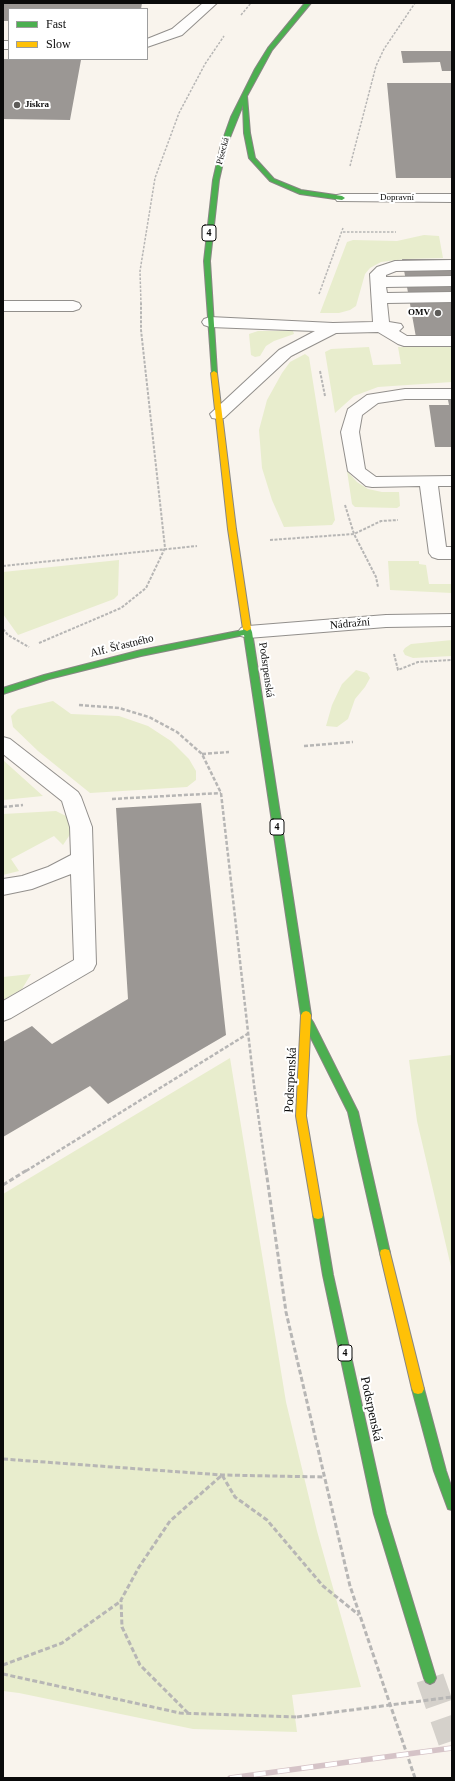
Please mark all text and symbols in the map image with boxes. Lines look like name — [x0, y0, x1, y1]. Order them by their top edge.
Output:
legend — [8, 8, 148, 60]
text: Fast — [46, 17, 66, 31]
text: Slow — [46, 37, 71, 51]
marker: Jiskra — [12, 100, 22, 110]
place label: Jiskra — [25, 100, 49, 110]
street label: Písecká — [214, 136, 232, 166]
street label: Dopravní — [380, 193, 414, 203]
road number: 4 — [202, 225, 216, 241]
place label: OMV — [408, 308, 430, 318]
marker: OMV — [433, 308, 443, 318]
street label: Nádražní — [329, 616, 371, 632]
street label: Alf. Šťastného — [89, 632, 155, 660]
street label: Podsrpenská — [256, 642, 276, 698]
road number: 4 — [270, 819, 284, 835]
street label: Podsrpenská — [281, 1047, 301, 1113]
road number: 4 — [338, 1345, 352, 1361]
street label: Podsrpenská — [357, 1375, 385, 1443]

